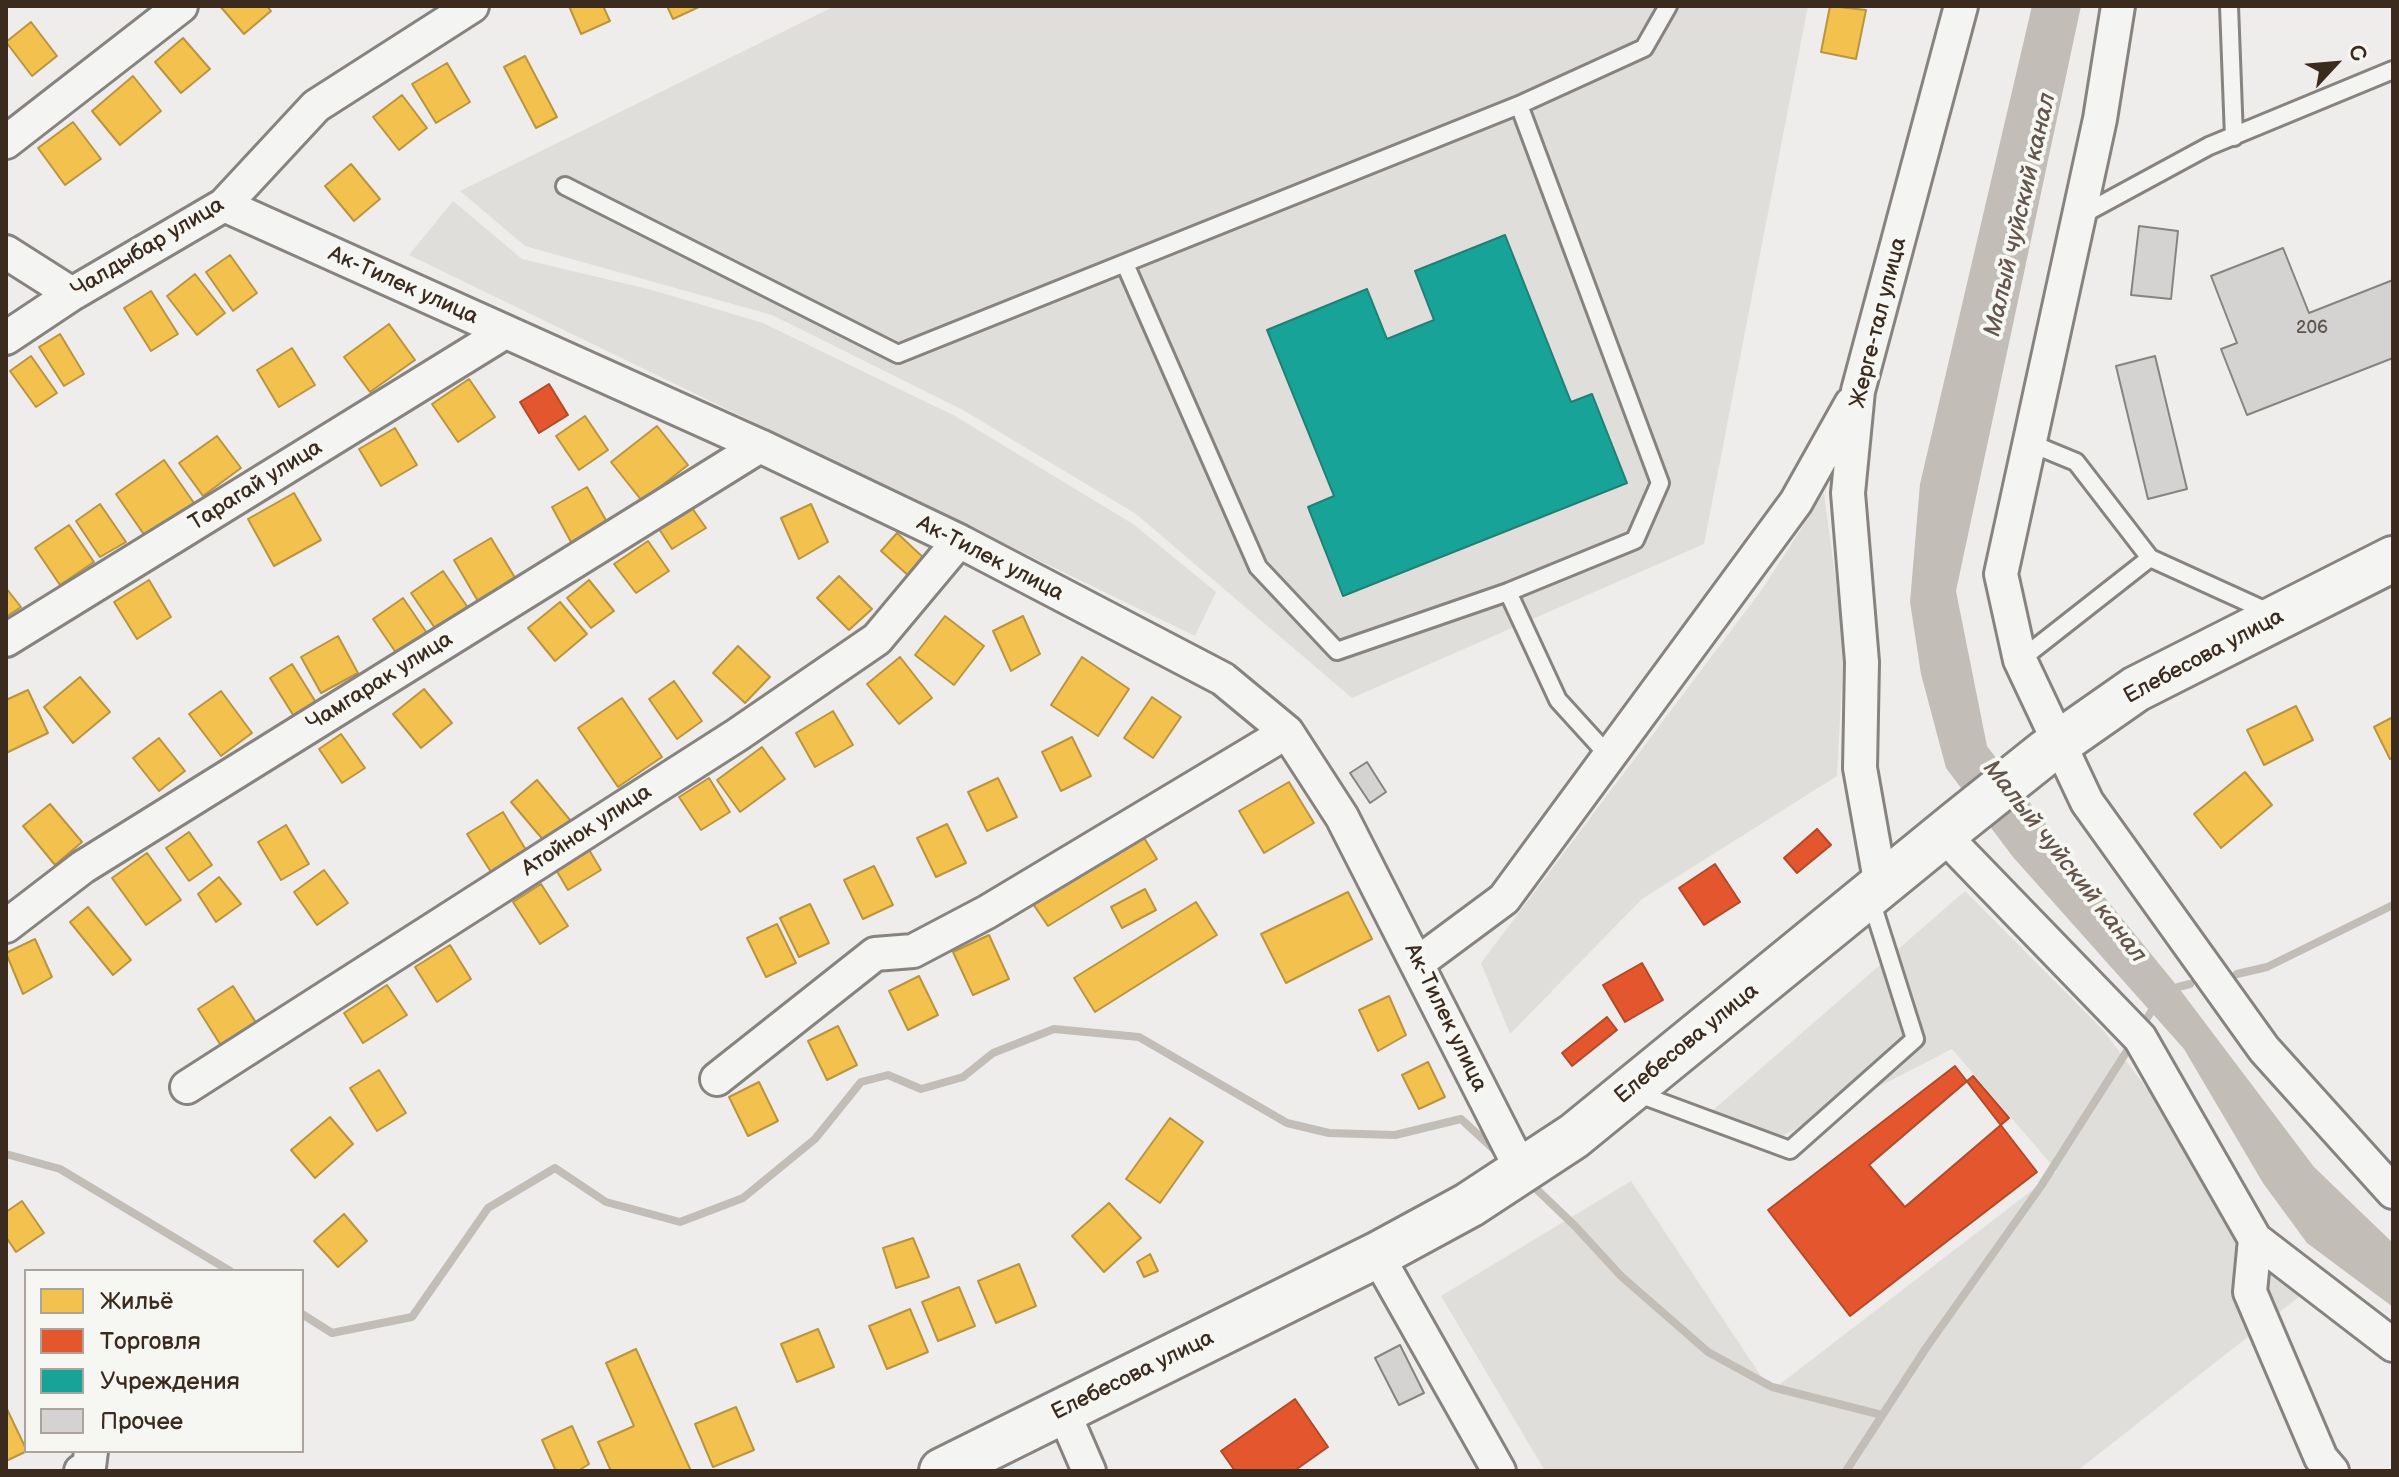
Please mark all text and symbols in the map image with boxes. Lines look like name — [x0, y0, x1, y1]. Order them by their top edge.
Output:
north arrow — [2295, 24, 2375, 104]
text: С — [2342, 40, 2373, 66]
water label: Малый чуйский канал — [1979, 90, 2063, 340]
street label: Чалдыбар улица — [67, 192, 229, 304]
street label: Жерге-тал улица — [1845, 235, 1913, 411]
street label: Ак-Тилек улица — [324, 241, 482, 331]
house number: 206 — [2296, 317, 2328, 339]
street label: Тарагай улица — [185, 435, 327, 537]
street label: Ак-Тилек улица — [912, 511, 1068, 607]
street label: Елебесова улица — [2120, 604, 2288, 710]
street label: Чамгарак улица — [302, 627, 458, 737]
water label: Малый чуйский канал — [1976, 755, 2152, 969]
street label: Атойнок улица — [517, 779, 657, 883]
street label: Ак-Тилек улица — [1398, 940, 1492, 1096]
street label: Елебесова улица — [1610, 978, 1764, 1110]
legend — [24, 1269, 304, 1453]
text: Жильё — [100, 1287, 173, 1316]
street label: Елебесова улица — [1048, 1325, 1218, 1427]
text: Торговля — [100, 1327, 201, 1356]
text: Учреждения — [100, 1367, 240, 1396]
text: Прочее — [100, 1407, 183, 1436]

